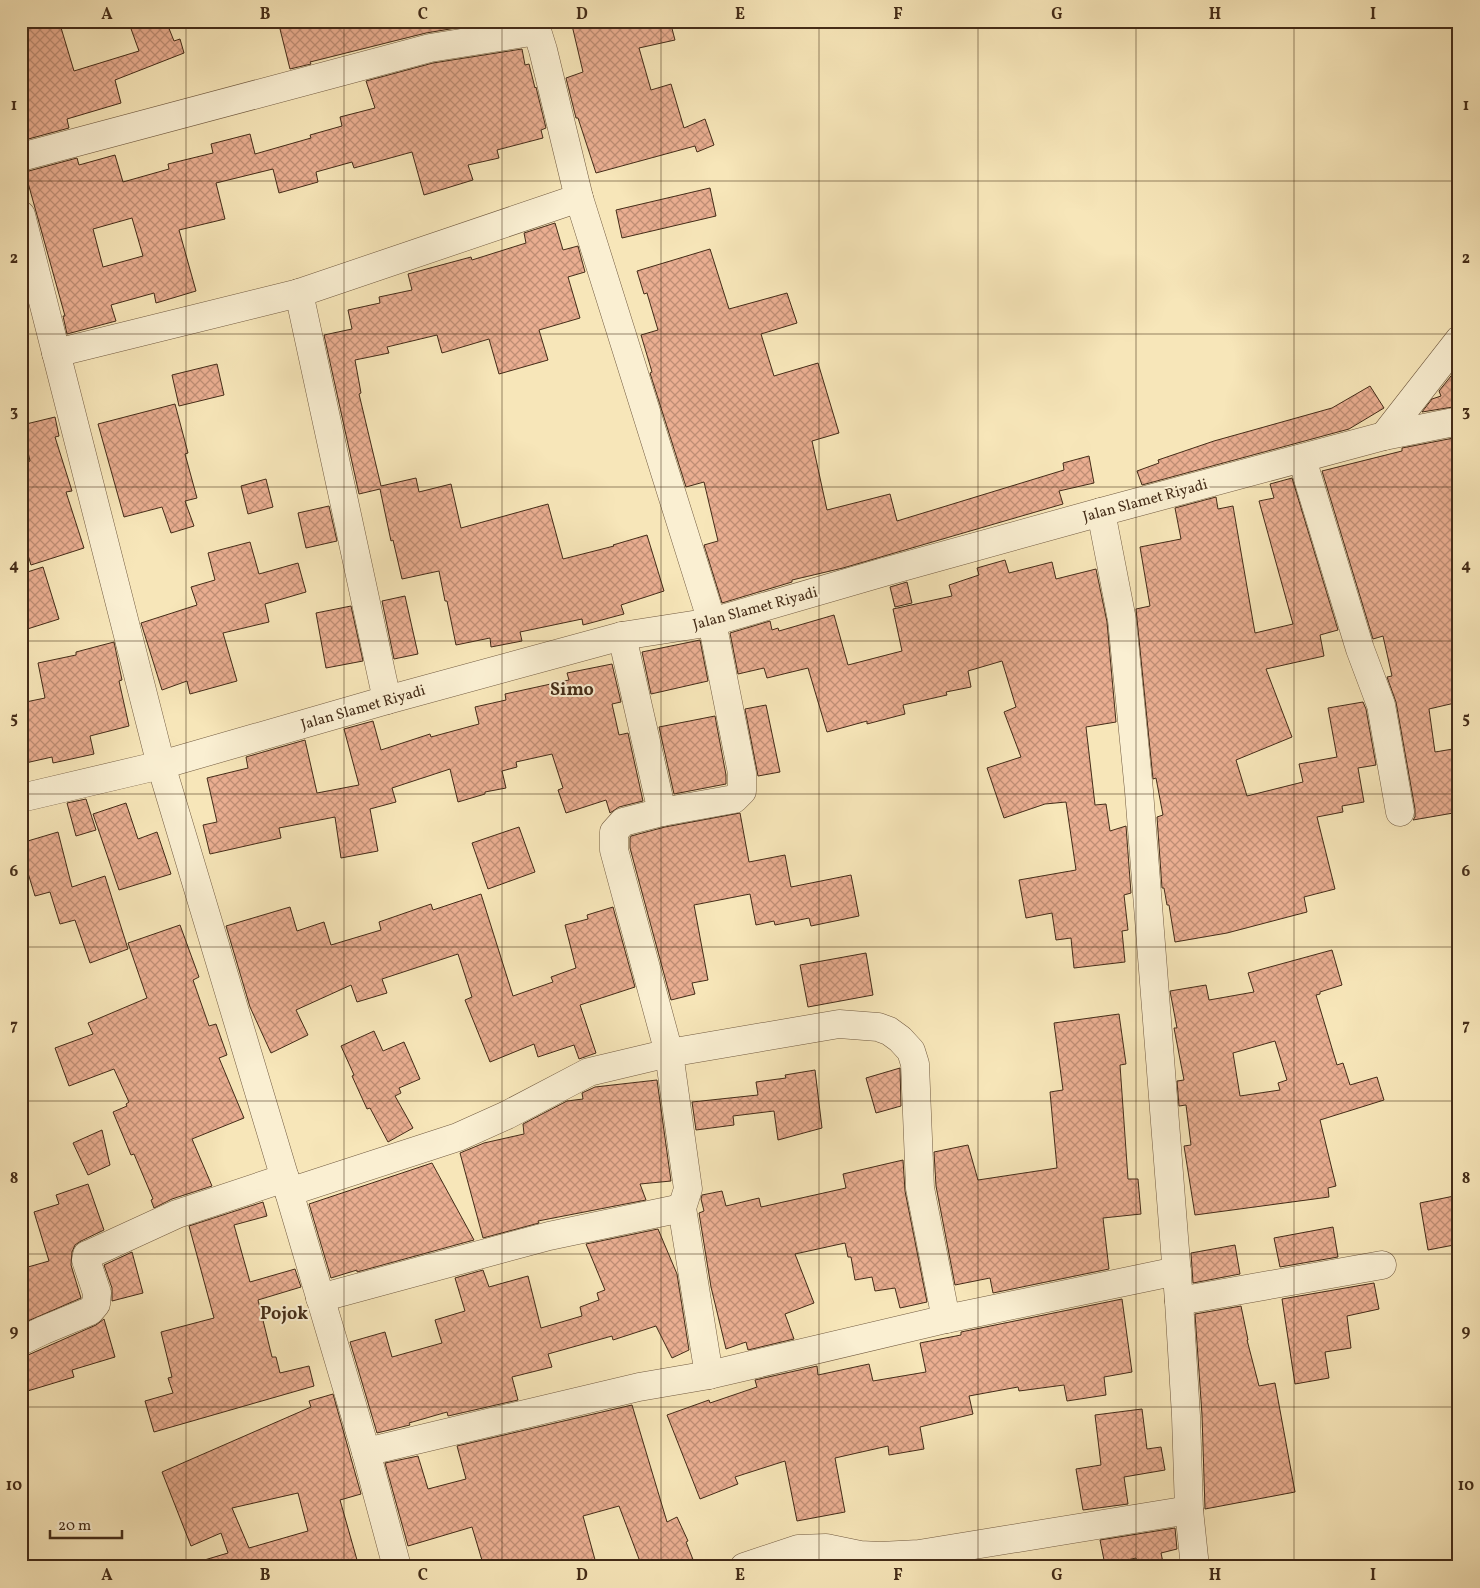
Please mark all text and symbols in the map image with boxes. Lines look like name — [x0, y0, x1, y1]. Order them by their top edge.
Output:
text: A — [101, 4, 113, 26]
text: B — [260, 4, 271, 26]
text: C — [418, 4, 428, 26]
text: D — [576, 4, 588, 26]
text: E — [735, 4, 745, 26]
text: F — [893, 4, 903, 26]
text: G — [1051, 4, 1063, 26]
text: H — [1209, 4, 1221, 26]
text: I — [1370, 4, 1376, 26]
text: 1 — [11, 95, 17, 117]
text: 1 — [1463, 95, 1469, 117]
text: 2 — [10, 248, 18, 270]
text: 2 — [1462, 248, 1470, 270]
text: 3 — [10, 401, 18, 423]
text: 3 — [1462, 401, 1470, 423]
street label: Jalan Slamet Riyadi — [1081, 475, 1210, 528]
text: 4 — [9, 555, 19, 577]
text: 4 — [1461, 555, 1471, 577]
street label: Jalan Slamet Riyadi — [691, 583, 820, 636]
district label: Simo — [550, 678, 594, 703]
street label: Jalan Slamet Riyadi — [299, 681, 428, 736]
text: 5 — [10, 708, 18, 730]
text: 5 — [1462, 708, 1470, 730]
text: 6 — [10, 861, 19, 883]
text: 6 — [1462, 861, 1471, 883]
text: 7 — [10, 1015, 18, 1037]
text: 7 — [1462, 1015, 1470, 1037]
text: 8 — [10, 1168, 18, 1190]
text: 8 — [1462, 1168, 1470, 1190]
district label: Pojok — [260, 1302, 308, 1327]
text: 9 — [10, 1321, 19, 1343]
text: 9 — [1462, 1321, 1471, 1343]
text: 10 — [6, 1475, 22, 1497]
text: 10 — [1458, 1475, 1474, 1497]
scale bar — [50, 1508, 122, 1540]
text: 20 m — [58, 1516, 91, 1537]
text: A — [101, 1565, 113, 1587]
text: B — [260, 1565, 271, 1587]
text: C — [418, 1565, 428, 1587]
text: D — [576, 1565, 588, 1587]
text: E — [735, 1565, 745, 1587]
text: F — [893, 1565, 903, 1587]
text: G — [1051, 1565, 1063, 1587]
text: H — [1209, 1565, 1221, 1587]
text: I — [1370, 1565, 1376, 1587]

